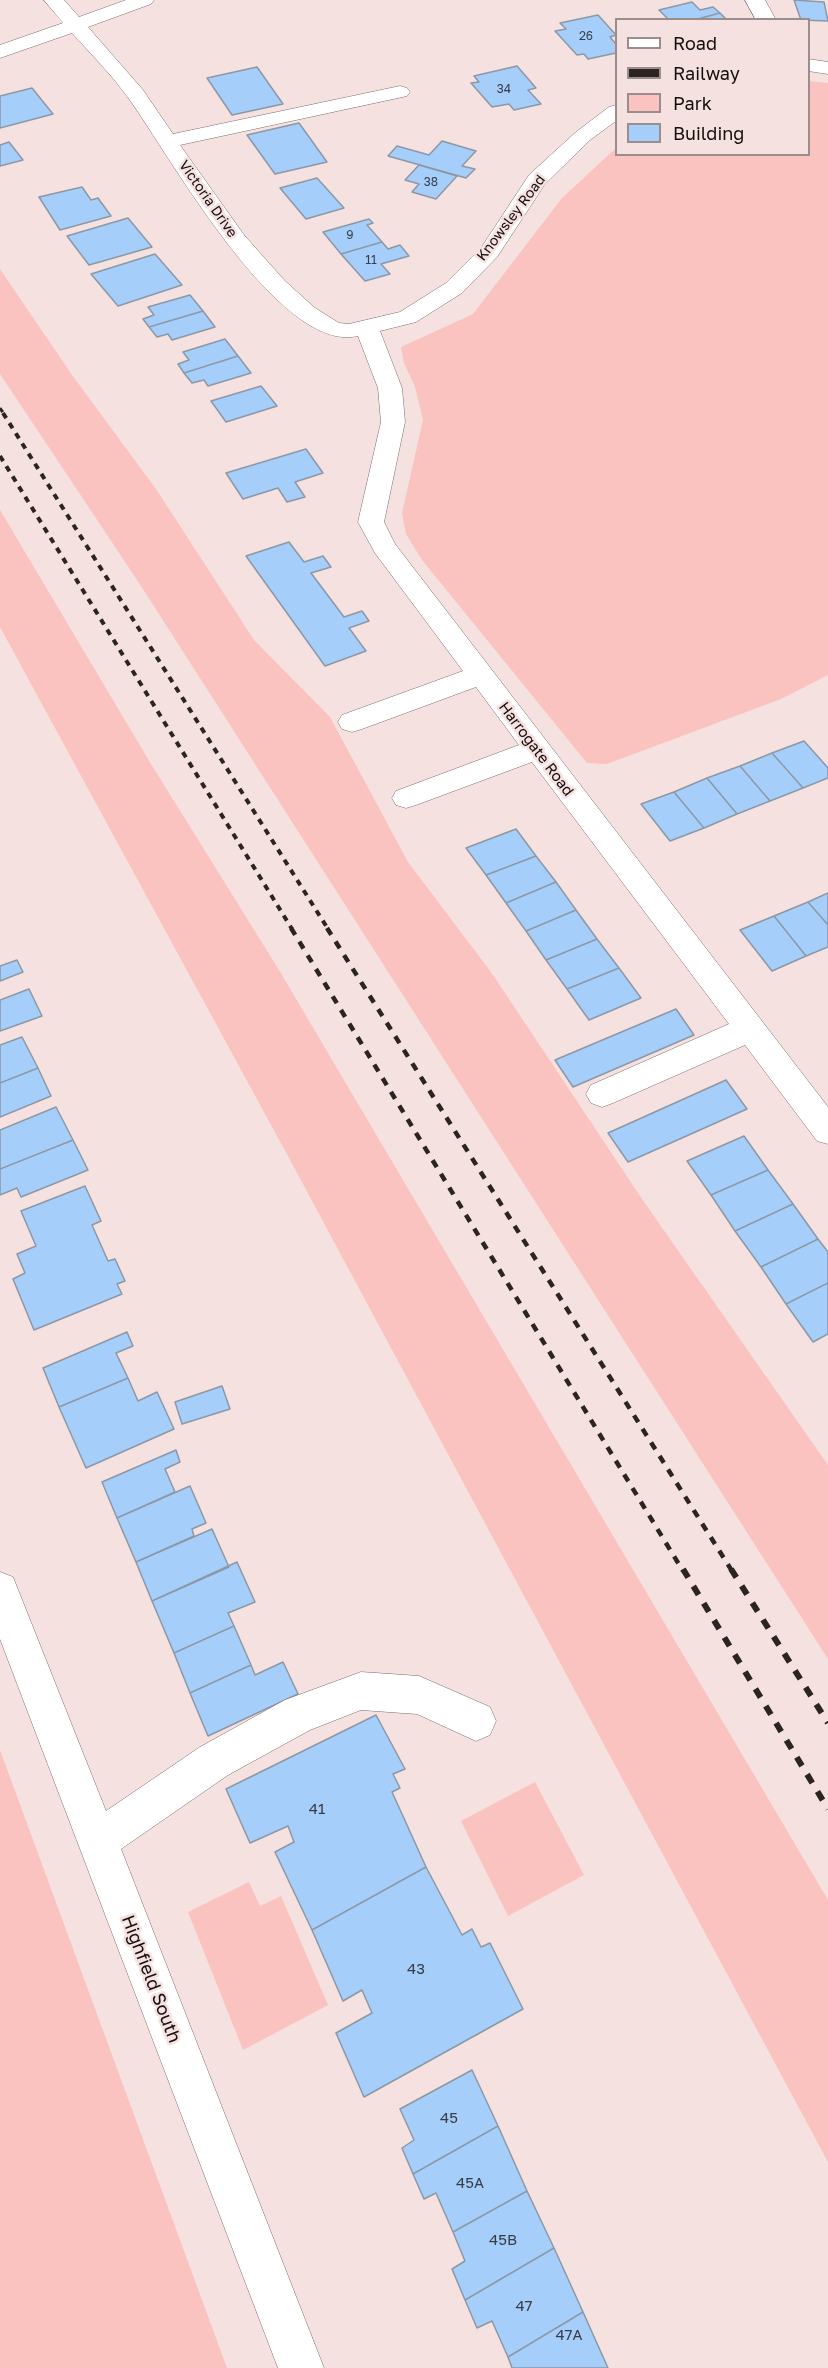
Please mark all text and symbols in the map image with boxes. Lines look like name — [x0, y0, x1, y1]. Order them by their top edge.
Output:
legend — [615, 18, 810, 156]
house number: 26 — [579, 29, 593, 43]
text: Road — [673, 32, 717, 54]
text: Railway — [673, 62, 740, 84]
house number: 34 — [497, 82, 511, 96]
text: Park — [673, 92, 712, 114]
text: Building — [673, 122, 744, 144]
street label: Victoria Drive — [175, 157, 241, 241]
street label: Knowsley Road — [473, 172, 549, 264]
house number: 38 — [424, 175, 438, 189]
house number: 9 — [346, 228, 354, 242]
house number: 11 — [365, 253, 377, 267]
street label: Harrogate Road — [495, 698, 577, 800]
house number: 41 — [309, 1800, 325, 1818]
street label: Highfield South — [117, 1912, 185, 2046]
house number: 43 — [407, 1960, 425, 1978]
house number: 45 — [440, 2109, 458, 2127]
house number: 45A — [456, 2174, 484, 2192]
house number: 45B — [489, 2231, 517, 2249]
house number: 47 — [515, 2297, 533, 2315]
house number: 47A — [555, 2326, 583, 2344]

